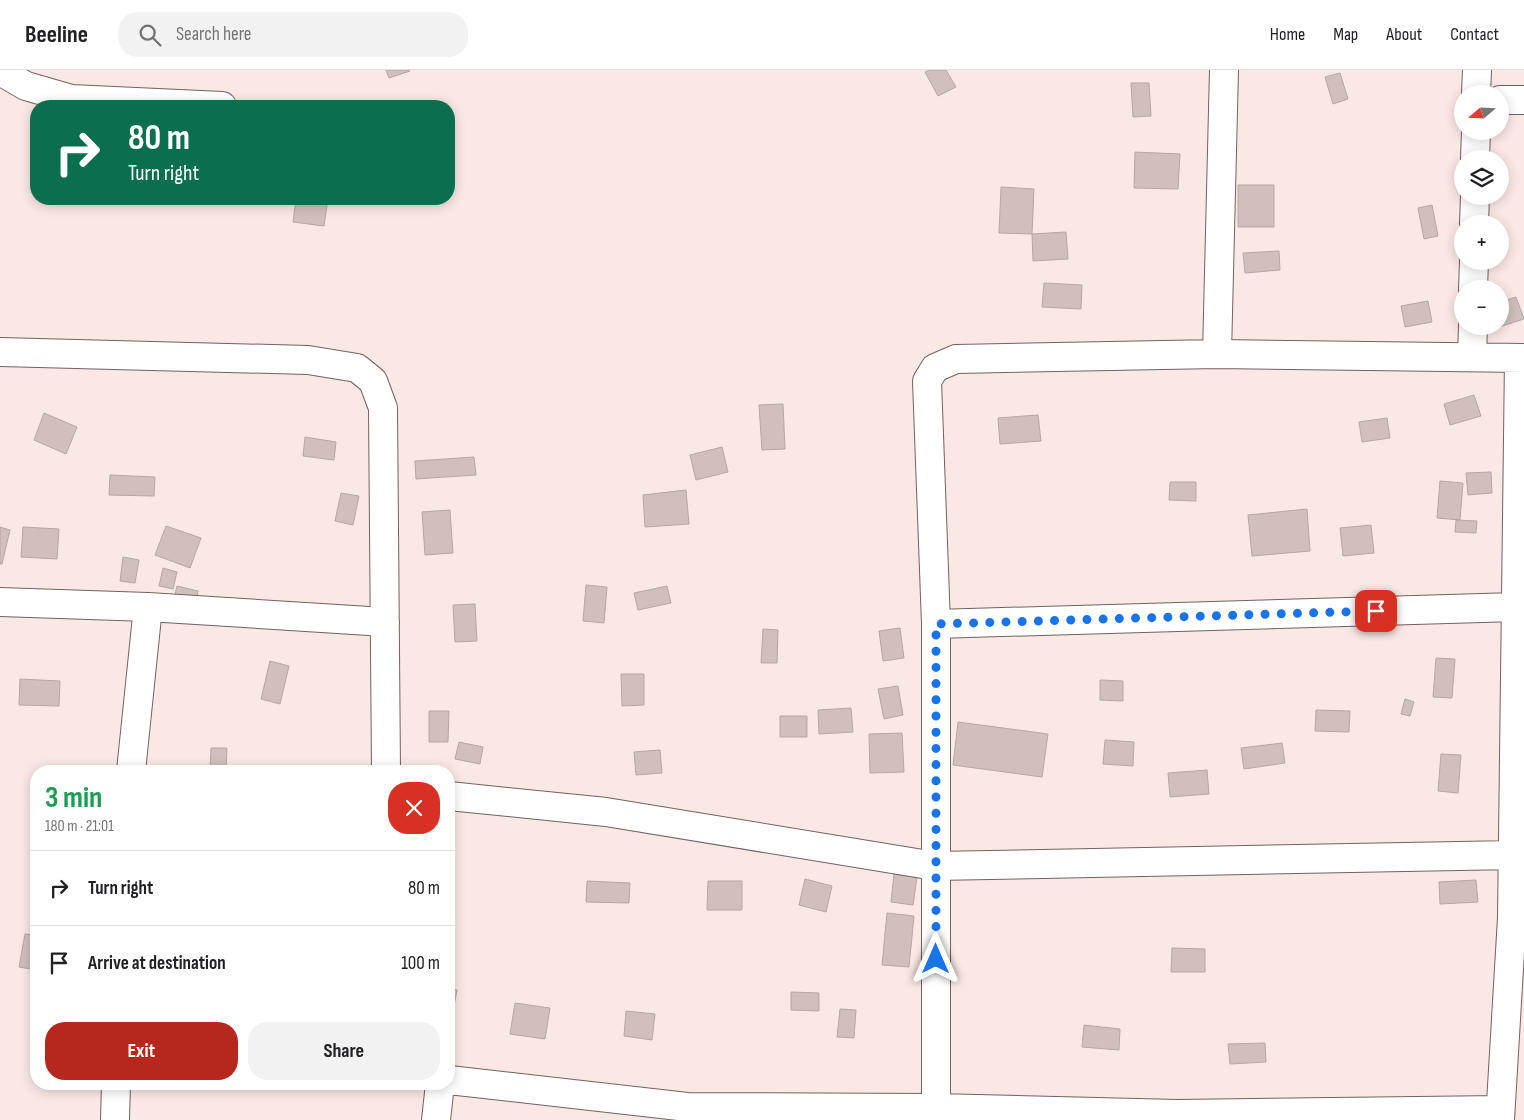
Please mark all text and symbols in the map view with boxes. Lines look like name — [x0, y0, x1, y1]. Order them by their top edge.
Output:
search box — [118, 12, 468, 57]
text: Beeline — [25, 20, 88, 49]
icon: search — [136, 21, 164, 49]
text: Search here — [176, 23, 251, 46]
text: Home — [1270, 24, 1305, 45]
text: Map — [1333, 24, 1358, 45]
text: About — [1386, 24, 1422, 45]
text: Contact — [1450, 24, 1499, 45]
north arrow — [1454, 85, 1509, 140]
map controls — [1454, 85, 1509, 335]
text: 80 m — [128, 117, 190, 160]
icon: right — [45, 120, 110, 185]
button: layers — [1454, 150, 1509, 205]
text: Turn right — [128, 160, 199, 187]
button: + — [1454, 215, 1509, 270]
button: − — [1454, 280, 1509, 335]
pin — [1355, 590, 1397, 632]
icon: arrive — [1362, 597, 1390, 625]
text: 3 min — [45, 780, 102, 816]
button: close — [388, 782, 440, 834]
text: 180 m · 21:01 — [45, 817, 114, 836]
icon: right — [45, 874, 73, 902]
text: Turn right — [88, 877, 153, 900]
text: 80 m — [408, 877, 440, 900]
position arrow — [909, 932, 961, 984]
icon: arrive — [45, 949, 73, 977]
text: Arrive at destination — [88, 952, 226, 975]
text: 100 m — [401, 952, 440, 975]
button: Exit — [45, 1022, 238, 1080]
button: Share — [248, 1022, 440, 1080]

